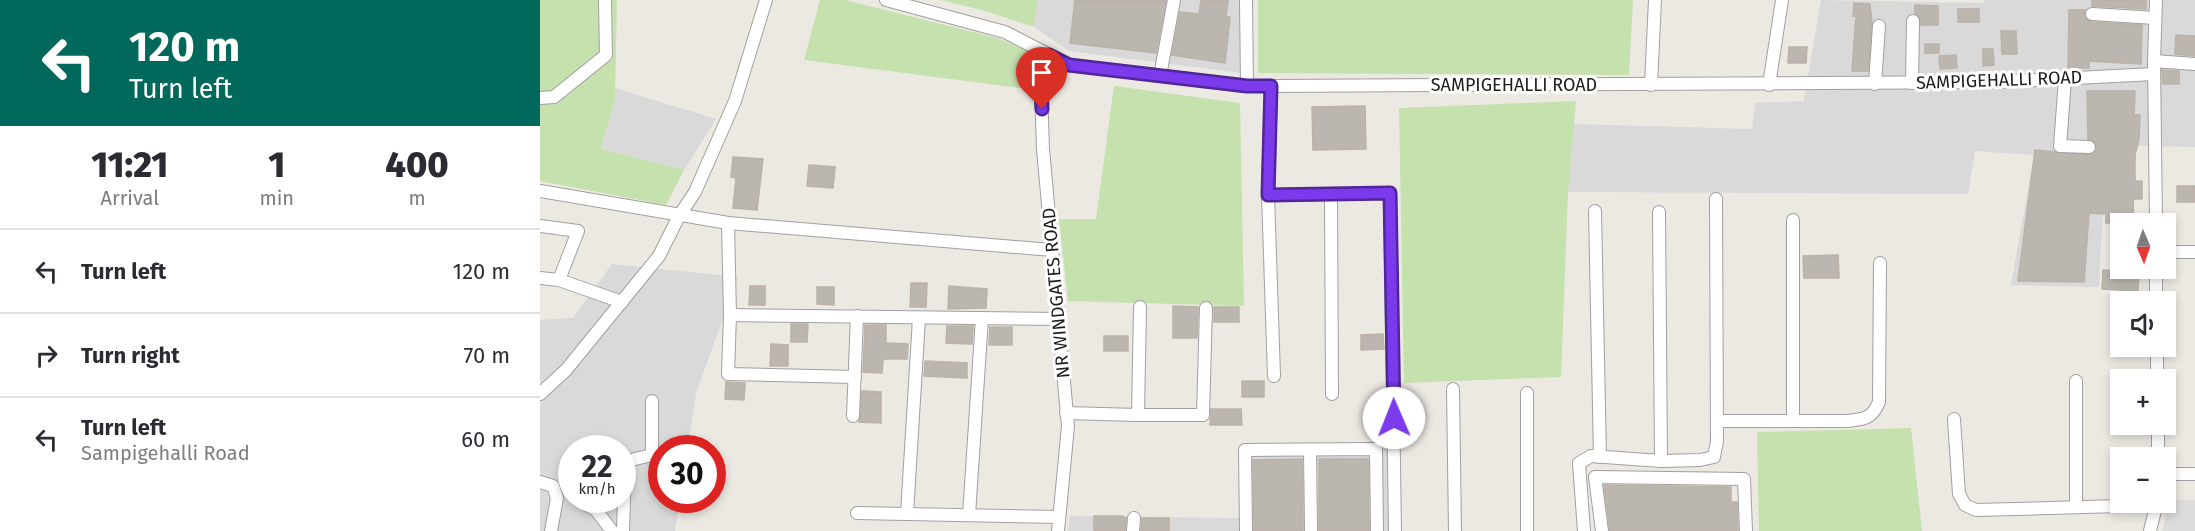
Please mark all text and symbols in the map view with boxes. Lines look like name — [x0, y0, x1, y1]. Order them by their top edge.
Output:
text: 120 m — [129, 22, 240, 72]
icon: left — [30, 24, 108, 102]
pin — [1016, 47, 1067, 109]
icon: arrive — [1025, 56, 1058, 89]
street label: SAMPIGEHALLI ROAD — [1916, 66, 2082, 94]
text: Turn left — [129, 73, 232, 105]
street label: SAMPIGEHALLI ROAD — [1431, 74, 1597, 96]
text: 11:21 — [91, 143, 168, 187]
text: 1 — [268, 143, 285, 187]
text: 400 — [385, 143, 449, 187]
text: Arrival — [100, 186, 159, 210]
text: min — [260, 186, 294, 210]
text: m — [408, 186, 426, 210]
street label: NR WINDGATES ROAD — [1038, 207, 1074, 379]
north arrow — [2110, 213, 2176, 279]
map controls — [2110, 213, 2176, 513]
icon: left — [30, 255, 63, 288]
text: Turn left — [81, 258, 166, 285]
text: 120 m — [453, 258, 510, 285]
button: sound — [2110, 291, 2176, 357]
icon: right — [30, 339, 63, 372]
text: Turn right — [81, 342, 180, 369]
text: 70 m — [464, 342, 510, 369]
button: + — [2110, 369, 2176, 435]
position arrow — [1362, 386, 1426, 450]
text: Turn left — [81, 414, 166, 441]
icon: left — [30, 423, 63, 456]
text: 60 m — [461, 426, 510, 453]
speed limit sign: 30 — [648, 435, 726, 513]
text: Sampigehalli Road — [81, 441, 250, 465]
button: − — [2110, 447, 2176, 513]
text: 22 — [581, 449, 613, 485]
text: km/h — [578, 480, 616, 498]

